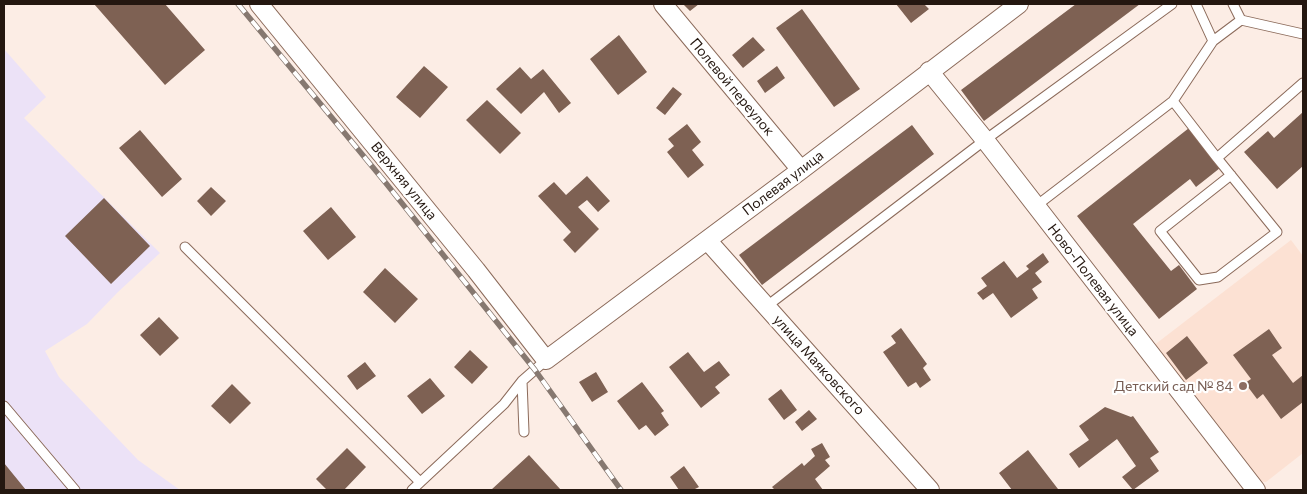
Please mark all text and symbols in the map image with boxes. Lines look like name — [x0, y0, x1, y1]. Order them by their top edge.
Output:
street label: Полевой переулок — [686, 35, 778, 139]
street label: Верхняя улица — [367, 139, 441, 223]
street label: Полевая улица — [739, 147, 827, 219]
street label: Ново-Полевая улица — [1044, 221, 1142, 339]
street label: улица Маяковского — [770, 312, 868, 418]
place label: Детский сад № 84 — [1114, 378, 1233, 394]
marker: Детский сад № 84 — [1237, 380, 1249, 392]

